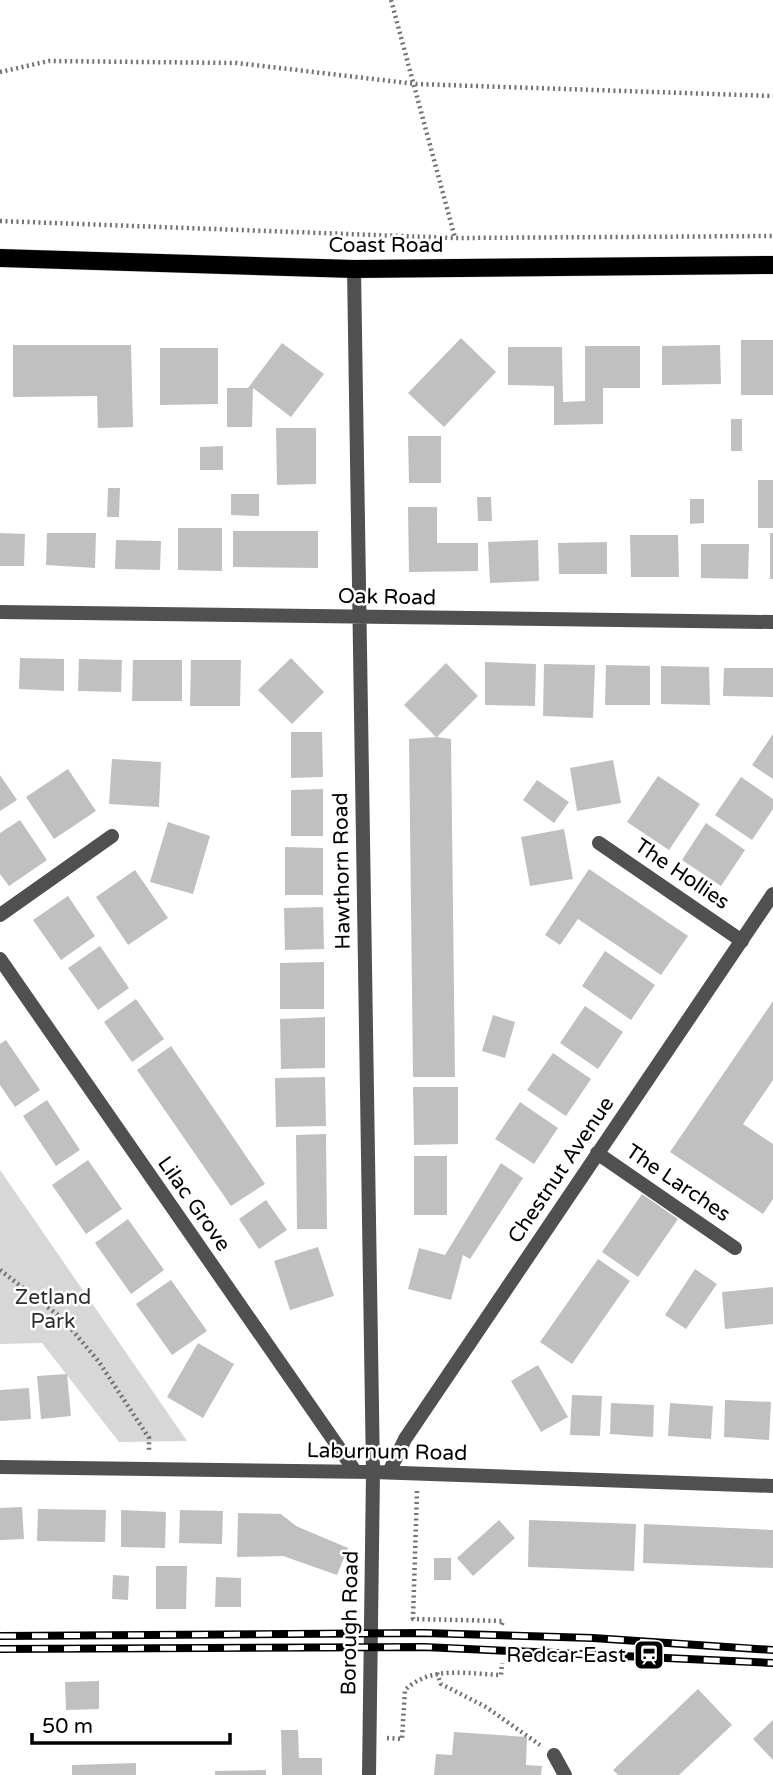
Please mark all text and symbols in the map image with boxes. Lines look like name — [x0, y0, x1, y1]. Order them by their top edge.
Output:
street label: Coast Road — [328, 233, 444, 258]
street label: Oak Road — [338, 584, 436, 610]
street label: Hawthorn Road — [328, 792, 356, 950]
street label: The Hollies — [630, 833, 734, 915]
street label: Chestnut Avenue — [503, 1092, 619, 1248]
street label: The Larches — [621, 1139, 735, 1227]
street label: Lilac Grove — [152, 1152, 236, 1256]
park label: Zetland Park — [15, 1285, 91, 1334]
street label: Laburnum Road — [306, 1438, 468, 1466]
street label: Borough Road — [336, 1550, 364, 1696]
station icon: Redcar East — [632, 1638, 666, 1672]
place label: Redcar East — [506, 1643, 626, 1668]
scale bar — [32, 1702, 229, 1746]
text: 50 m — [42, 1714, 93, 1739]

